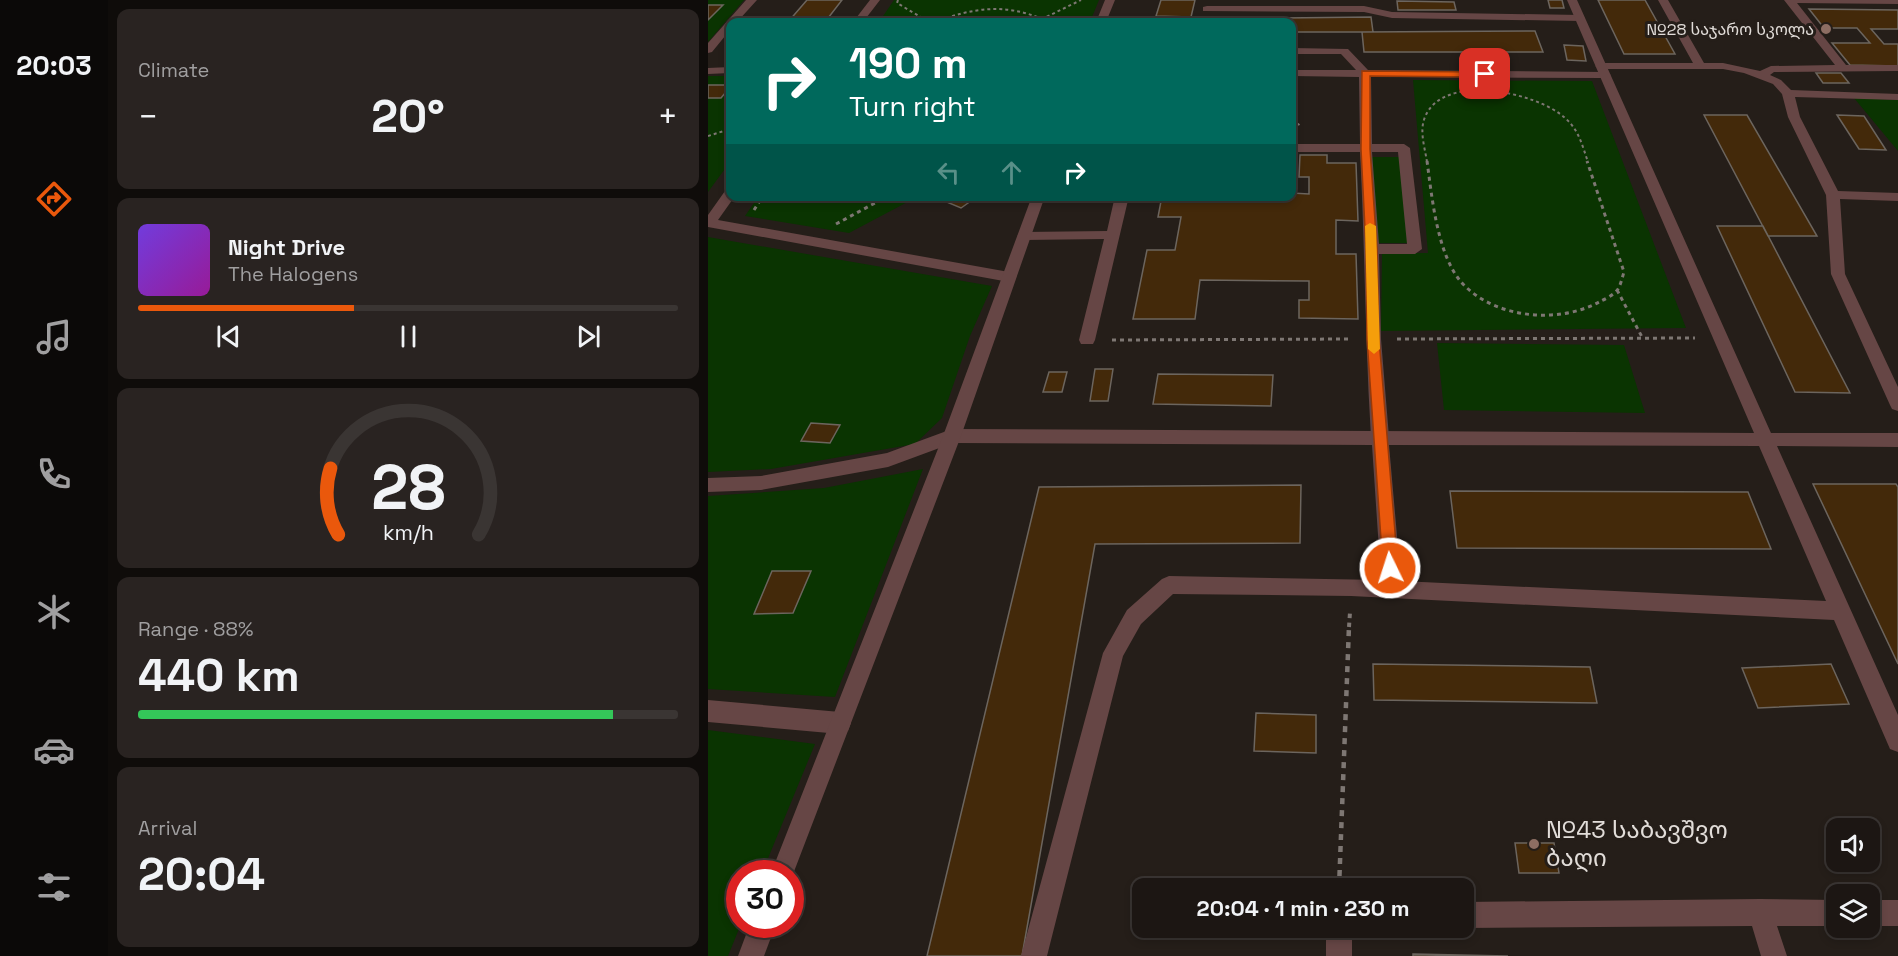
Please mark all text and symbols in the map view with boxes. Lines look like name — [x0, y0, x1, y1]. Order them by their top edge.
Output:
place label: №28 საჯარო სკოლა — [1647, 19, 1814, 40]
marker: №28 საჯარო სკოლა — [1819, 22, 1833, 36]
text: 190 m — [849, 37, 968, 90]
icon: right — [750, 42, 828, 120]
text: 20:03 — [16, 48, 92, 83]
pin — [1459, 48, 1510, 99]
text: Climate — [138, 57, 209, 83]
icon: arrive — [1468, 57, 1501, 90]
text: 20° — [371, 88, 445, 145]
text: Turn right — [849, 89, 976, 124]
text: − — [138, 96, 158, 138]
text: + — [658, 96, 678, 138]
icon: left — [932, 156, 965, 189]
icon: ahead — [995, 156, 1028, 189]
icon: right — [1058, 156, 1091, 189]
icon: directions — [33, 178, 75, 220]
text: Night Drive — [228, 233, 345, 261]
text: The Halogens — [228, 261, 358, 287]
icon: music — [33, 316, 75, 358]
icon: previous — [212, 320, 245, 353]
icon: pause — [392, 320, 425, 353]
icon: next — [572, 320, 605, 353]
text: 28 — [371, 448, 445, 527]
icon: phone — [33, 453, 75, 495]
text: km/h — [382, 519, 434, 546]
position arrow — [1358, 536, 1422, 600]
icon: climate — [33, 591, 75, 633]
text: Range · 88% — [138, 616, 253, 642]
text: 440 km — [138, 647, 300, 704]
icon: car — [33, 729, 75, 771]
place label: №43 საბავშვო ბაღი — [1546, 814, 1728, 873]
text: Arrival — [138, 815, 197, 841]
map controls — [1826, 818, 1880, 938]
button: sound — [1826, 818, 1880, 872]
marker: №43 საბავშვო ბაღი — [1527, 837, 1541, 851]
text: 20:04 — [138, 846, 265, 903]
speed limit sign: 30 — [726, 860, 804, 938]
icon: filters — [33, 866, 75, 908]
button: layers — [1826, 884, 1880, 938]
text: 20:04 · 1 min · 230 m — [1197, 894, 1409, 922]

